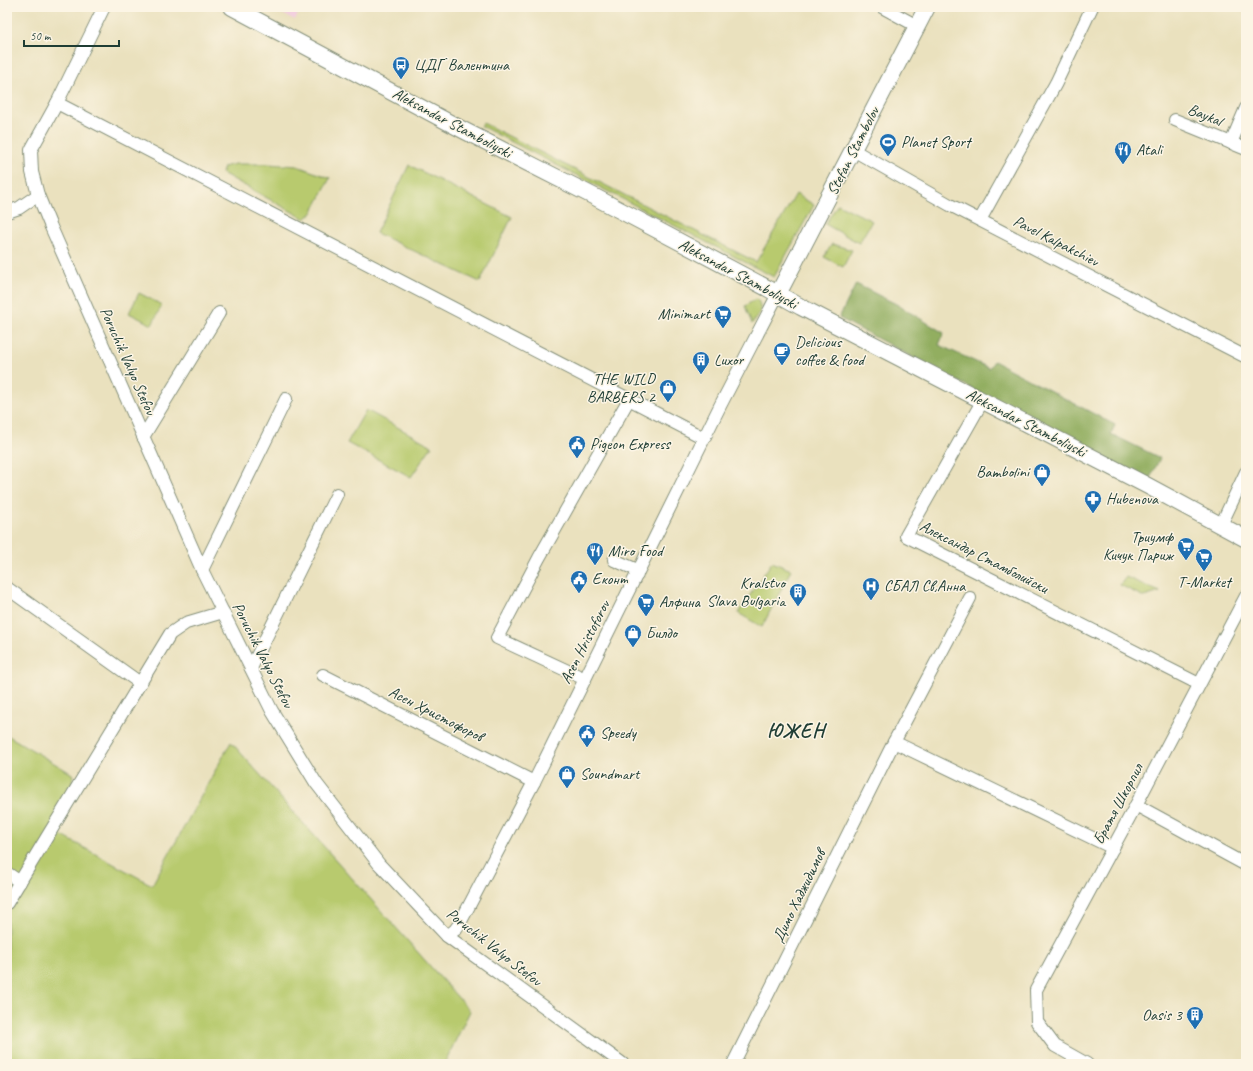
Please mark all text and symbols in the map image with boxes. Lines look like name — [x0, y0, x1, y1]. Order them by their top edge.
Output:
scale bar — [24, 22, 119, 48]
text: 50 m — [30, 28, 52, 44]
bus stop icon: ЦДГ Валентина — [391, 55, 411, 80]
place label: ЦДГ Валентина — [414, 55, 510, 75]
street label: Aleksandar Stamboliyski — [389, 83, 517, 164]
street label: Baykal — [1185, 99, 1228, 132]
street label: Stefan Stambolov — [822, 102, 885, 199]
sports icon: Planet Sport — [878, 132, 898, 157]
place label: Planet Sport — [901, 132, 973, 152]
restaurant icon: Atali — [1113, 140, 1133, 165]
place label: Atali — [1136, 140, 1164, 160]
street label: Pavel Kalpakchiev — [1010, 211, 1103, 272]
street label: Aleksandar Stamboliyski — [675, 234, 803, 315]
street label: Poruchik Valyo Stefov — [95, 304, 161, 419]
place label: Minimart — [658, 304, 712, 324]
supermarket icon: Minimart — [713, 304, 733, 329]
place label: Delicious coffee & food — [795, 332, 866, 370]
cafe icon: Delicious coffee & food — [772, 341, 792, 366]
building icon: Luxor — [691, 350, 711, 375]
place label: Luxor — [714, 350, 744, 370]
place label: THE WILD BARBERS 2 — [587, 369, 657, 407]
shop icon: THE WILD BARBERS 2 — [658, 378, 678, 403]
street label: Aleksandar Stamboliyski — [963, 384, 1091, 463]
public building icon: Pigeon Express — [567, 434, 587, 459]
place label: Pigeon Express — [590, 434, 672, 454]
place label: Bambolini — [976, 462, 1031, 482]
shop icon: Bambolini — [1032, 462, 1052, 487]
pharmacy icon: Hubenova — [1083, 489, 1103, 514]
place label: Hubenova — [1106, 489, 1159, 509]
street label: Александър Стамболийски — [916, 516, 1053, 599]
place label: Триумф Кичук Париж — [1103, 527, 1175, 565]
supermarket icon: Триумф Кичук Париж — [1176, 536, 1196, 561]
restaurant icon: Miro Food — [585, 541, 605, 566]
place label: Miro Food — [608, 541, 665, 561]
supermarket icon: T-Market — [1194, 547, 1214, 572]
public building icon: Еконт — [569, 569, 589, 594]
place label: Еконт — [592, 569, 629, 589]
place label: T-Market — [1177, 572, 1233, 592]
place label: Kralstvo Slava Bulgaria — [707, 573, 787, 611]
hospital icon: СБАЛ Св,Анна — [861, 576, 881, 601]
place label: СБАЛ Св,Анна — [884, 576, 966, 596]
building icon: Kralstvo Slava Bulgaria — [788, 582, 808, 607]
supermarket icon: Алфина — [636, 592, 656, 617]
place label: Алфина — [659, 592, 702, 612]
street label: Asen Hristoforov — [555, 596, 615, 687]
street label: Poruchik Valyo Stefov — [228, 599, 299, 712]
shop icon: Билдо — [623, 623, 643, 648]
place label: Билдо — [646, 623, 679, 643]
street label: Асен Христофоров — [386, 682, 489, 748]
district label: ЮЖЕН — [767, 718, 827, 743]
public building icon: Speedy — [577, 723, 597, 748]
place label: Speedy — [600, 723, 638, 743]
street label: Братя Шкорпил — [1088, 759, 1148, 848]
shop icon: Soundmart — [557, 764, 577, 789]
place label: Soundmart — [580, 764, 641, 784]
street label: Димо Хаджидимов — [768, 844, 831, 946]
street label: Poruchik Valyo Stefov — [442, 904, 547, 991]
place label: Oasis 3 — [1142, 1005, 1184, 1025]
building icon: Oasis 3 — [1185, 1005, 1205, 1030]

